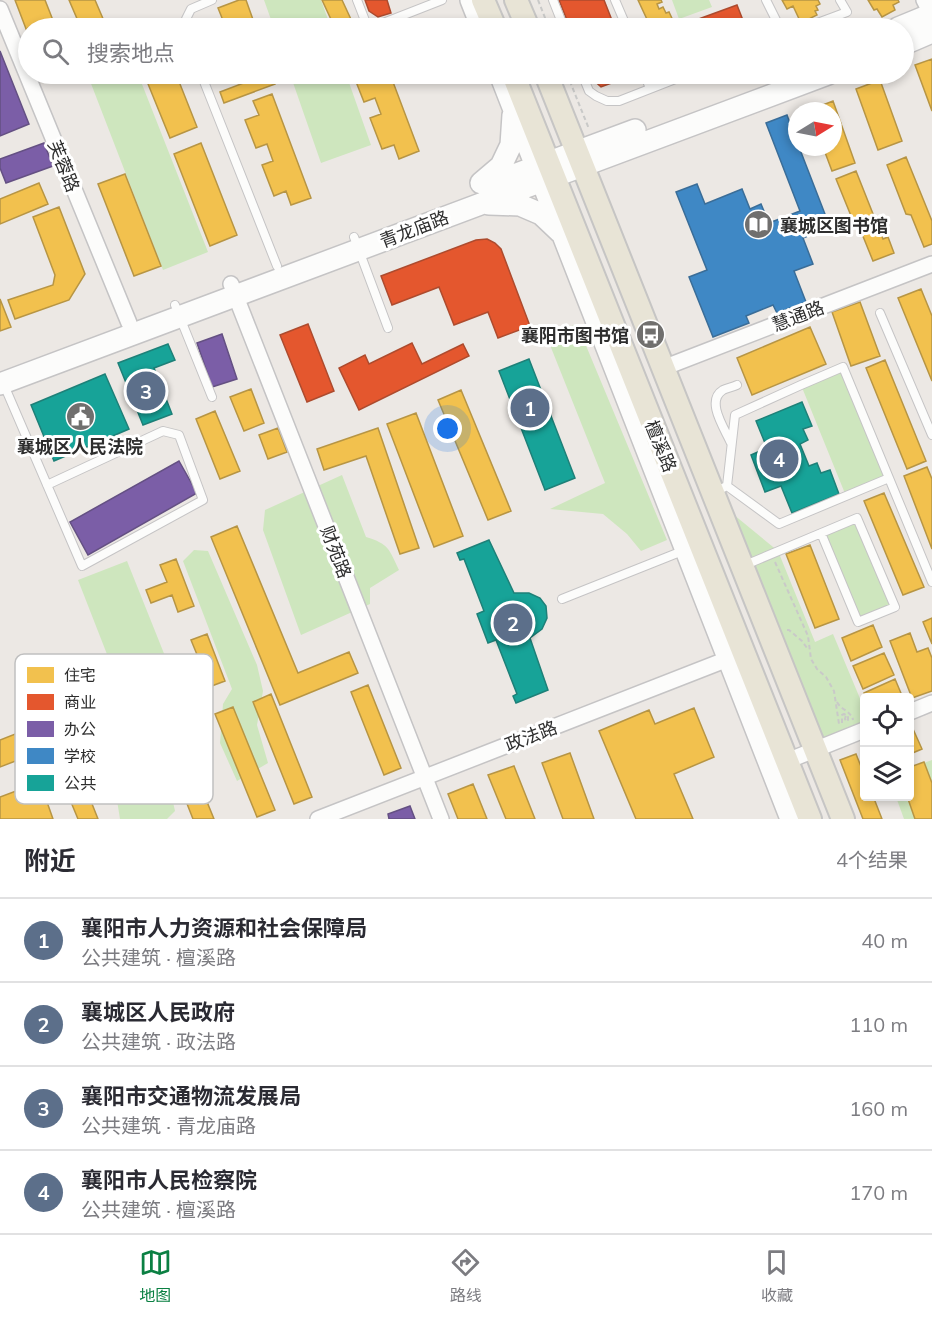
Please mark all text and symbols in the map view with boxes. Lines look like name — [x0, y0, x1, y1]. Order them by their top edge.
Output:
search box — [18, 18, 914, 84]
icon: search — [39, 35, 72, 68]
text: 搜索地点 — [87, 39, 175, 67]
north arrow — [788, 102, 842, 156]
street label: 芙蓉路 — [43, 137, 85, 195]
street label: 青龙庙路 — [376, 205, 452, 253]
library icon: 襄城区图书馆 — [743, 209, 775, 241]
place label: 襄城区图书馆 — [780, 214, 888, 237]
street label: 慧通路 — [769, 296, 827, 336]
bus stop icon: 襄阳市图书馆 — [634, 319, 666, 351]
place label: 襄阳市图书馆 — [521, 324, 629, 347]
pin: 3 — [126, 368, 166, 414]
pin: 1 — [510, 386, 550, 430]
public building icon: 襄城区人民法院 — [64, 401, 96, 433]
your location — [433, 414, 462, 443]
street label: 檀溪路 — [640, 417, 682, 475]
place label: 襄城区人民法院 — [17, 435, 143, 458]
pin: 4 — [760, 436, 798, 482]
street label: 财苑路 — [316, 523, 356, 581]
pin: 2 — [494, 600, 532, 646]
legend — [15, 654, 213, 804]
text: 住宅 — [64, 665, 96, 685]
text: 商业 — [64, 692, 96, 712]
map controls — [860, 693, 914, 801]
button: locate — [860, 693, 914, 747]
street label: 政法路 — [502, 716, 560, 756]
text: 办公 — [64, 719, 96, 739]
text: 学校 — [64, 746, 96, 766]
button: layers — [860, 747, 914, 801]
text: 公共 — [64, 773, 96, 793]
text: 附近 — [24, 844, 76, 877]
text: 4个结果 — [836, 847, 908, 872]
text: 襄阳市人力资源和社会保障局 — [81, 914, 367, 942]
text: 1 — [38, 928, 50, 953]
text: 40 m — [861, 928, 908, 953]
text: 公共建筑 · 檀溪路 — [81, 945, 236, 970]
text: 襄城区人民政府 — [81, 998, 235, 1026]
text: 2 — [38, 1012, 50, 1037]
text: 110 m — [849, 1012, 908, 1037]
text: 公共建筑 · 政法路 — [81, 1029, 236, 1054]
text: 襄阳市交通物流发展局 — [81, 1082, 301, 1110]
text: 3 — [38, 1096, 50, 1121]
text: 160 m — [849, 1096, 908, 1121]
text: 公共建筑 · 青龙庙路 — [81, 1113, 256, 1138]
text: 襄阳市人民检察院 — [81, 1166, 257, 1194]
text: 4 — [38, 1180, 50, 1205]
text: 170 m — [849, 1180, 908, 1205]
text: 公共建筑 · 檀溪路 — [81, 1197, 236, 1222]
tab: 地图 — [139, 1246, 172, 1306]
tab: 路线 — [449, 1246, 482, 1306]
tab: 收藏 — [760, 1246, 793, 1306]

